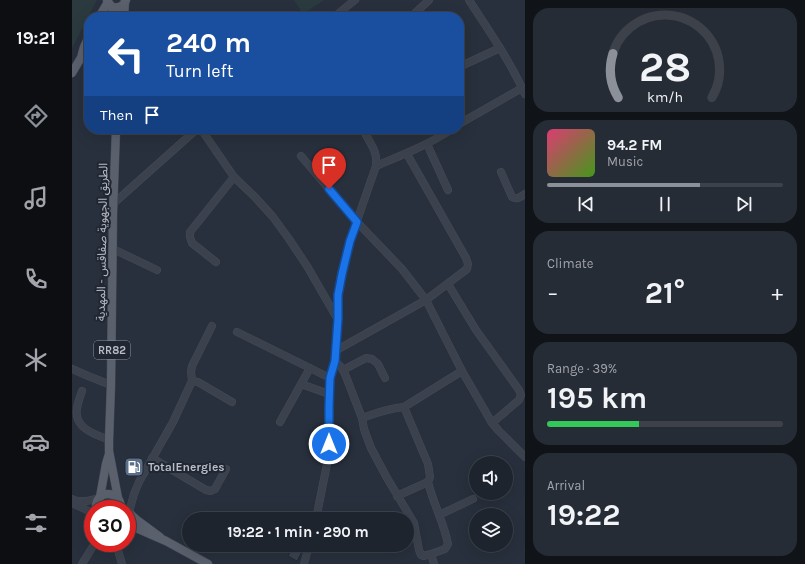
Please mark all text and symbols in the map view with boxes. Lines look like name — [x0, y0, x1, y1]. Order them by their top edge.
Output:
text: 240 m — [166, 26, 251, 59]
text: 19:21 — [16, 27, 56, 49]
icon: left — [100, 28, 152, 80]
text: 28 — [639, 43, 691, 91]
text: Turn left — [166, 60, 234, 82]
text: km/h — [647, 89, 683, 106]
icon: directions — [22, 102, 50, 130]
icon: arrive — [141, 104, 163, 126]
text: Then — [100, 106, 133, 124]
text: 94.2 FM — [607, 136, 663, 154]
pin — [312, 148, 346, 189]
icon: arrive — [318, 154, 340, 176]
text: Music — [607, 154, 643, 169]
street label: الطريق الجهوية صفاقس - المهدية — [94, 163, 111, 321]
icon: music — [22, 184, 50, 212]
icon: previous — [575, 193, 597, 215]
icon: pause — [654, 193, 676, 215]
icon: next — [733, 193, 755, 215]
text: Climate — [547, 256, 593, 271]
icon: phone — [22, 265, 50, 293]
text: 21° — [645, 275, 685, 311]
text: − — [547, 280, 559, 306]
text: + — [771, 280, 783, 306]
road number: RR82 — [94, 341, 130, 359]
icon: climate — [22, 346, 50, 374]
text: Range · 39% — [547, 361, 617, 376]
text: 195 km — [547, 380, 647, 416]
position arrow — [308, 423, 350, 465]
icon: car — [22, 428, 50, 456]
fuel station icon: TotalEnergies — [123, 456, 145, 478]
map controls — [469, 456, 513, 552]
button: sound — [469, 456, 513, 500]
place label: TotalEnergies — [148, 460, 225, 474]
text: Arrival — [547, 478, 585, 493]
text: 19:22 — [547, 497, 620, 533]
speed limit sign: 30 — [84, 500, 136, 552]
button: layers — [469, 508, 513, 552]
icon: filters — [22, 509, 50, 537]
text: 19:22 · 1 min · 290 m — [227, 523, 369, 541]

